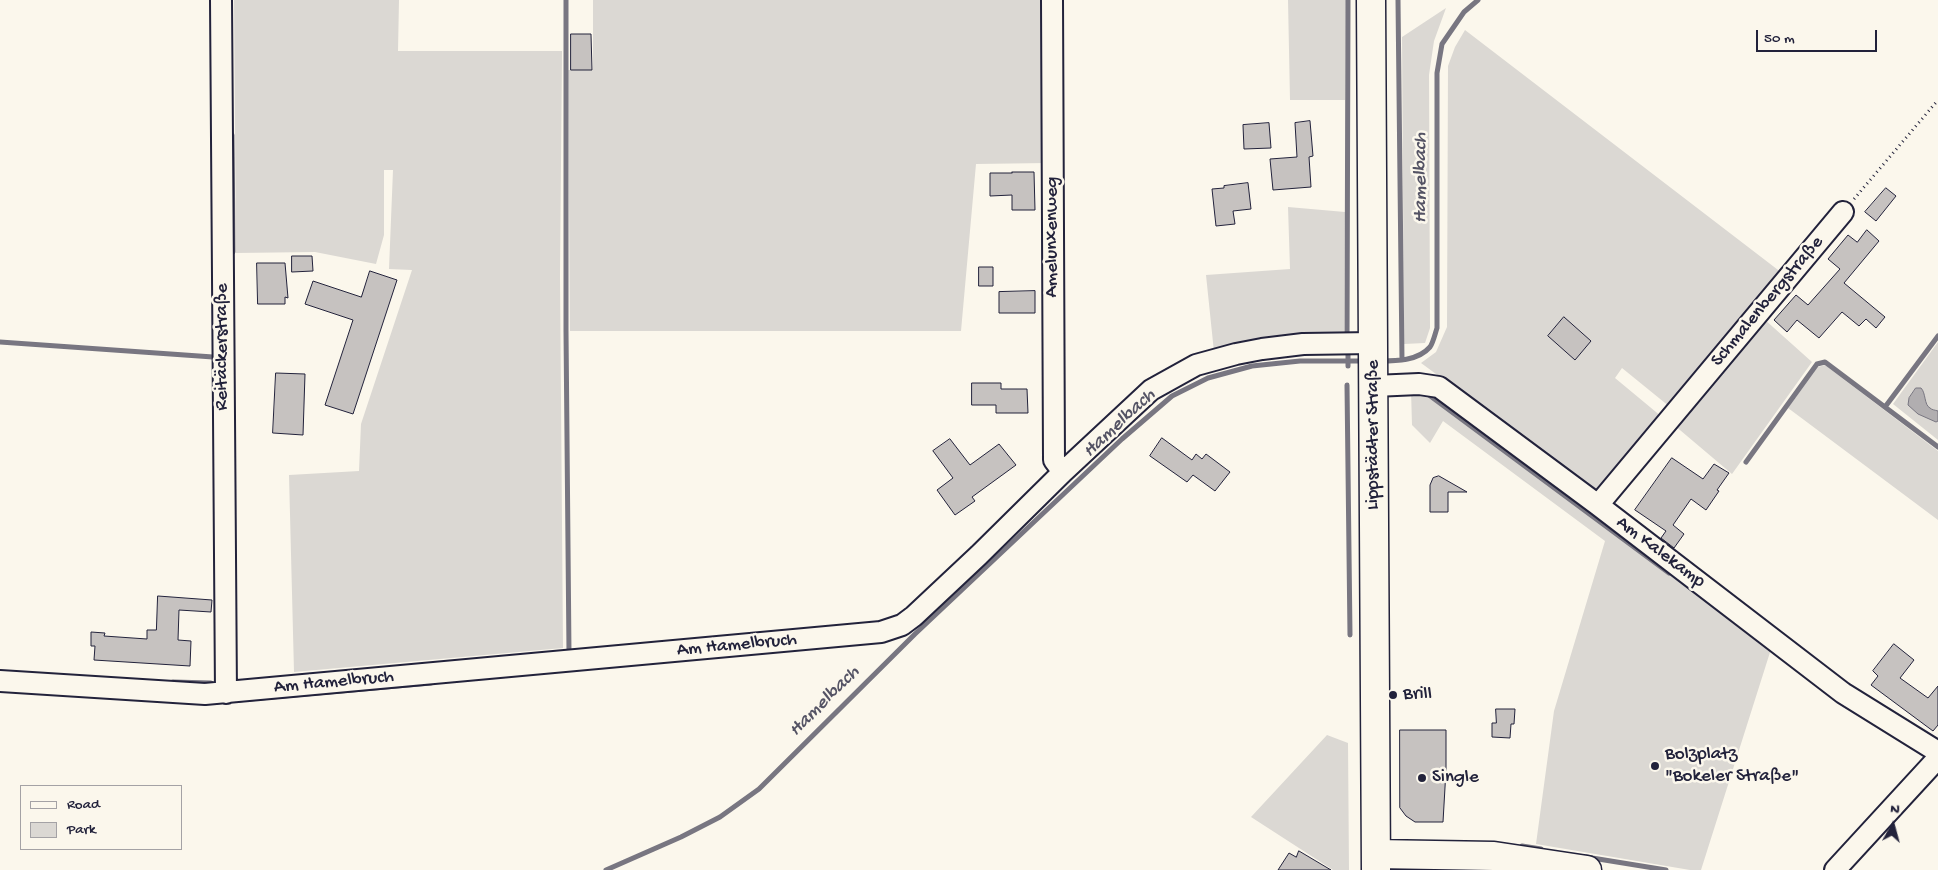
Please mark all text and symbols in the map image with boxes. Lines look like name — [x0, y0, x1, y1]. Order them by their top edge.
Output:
scale bar — [1758, 20, 1879, 52]
text: 50 m — [1764, 30, 1795, 48]
water label: Hamelbach — [1410, 133, 1434, 223]
street label: Amelunxenweg — [1042, 177, 1064, 297]
street label: Schmalenbergstraße — [1707, 232, 1829, 372]
street label: Reitäckerstraße — [212, 283, 234, 411]
street label: Lippstädter Straße — [1363, 360, 1385, 510]
water label: Hamelbach — [1079, 384, 1161, 464]
street label: Am Kalekamp — [1611, 512, 1709, 594]
street label: Am Hamelbruch — [676, 629, 798, 663]
water label: Hamelbach — [784, 661, 866, 743]
street label: Am Hamelbruch — [273, 666, 395, 700]
place label: Brill — [1403, 684, 1432, 706]
marker: Brill — [1387, 689, 1399, 701]
place label: Bolzplatz "Bokeler Straße" — [1665, 744, 1799, 788]
marker: Bolzplatz "Bokeler Straße" — [1649, 760, 1661, 772]
place label: Single — [1432, 767, 1479, 789]
marker: Single — [1416, 772, 1428, 784]
legend — [20, 785, 182, 850]
text: Road — [67, 796, 100, 814]
north arrow — [1868, 800, 1918, 850]
text: N — [1889, 801, 1900, 819]
text: Park — [67, 821, 96, 839]

